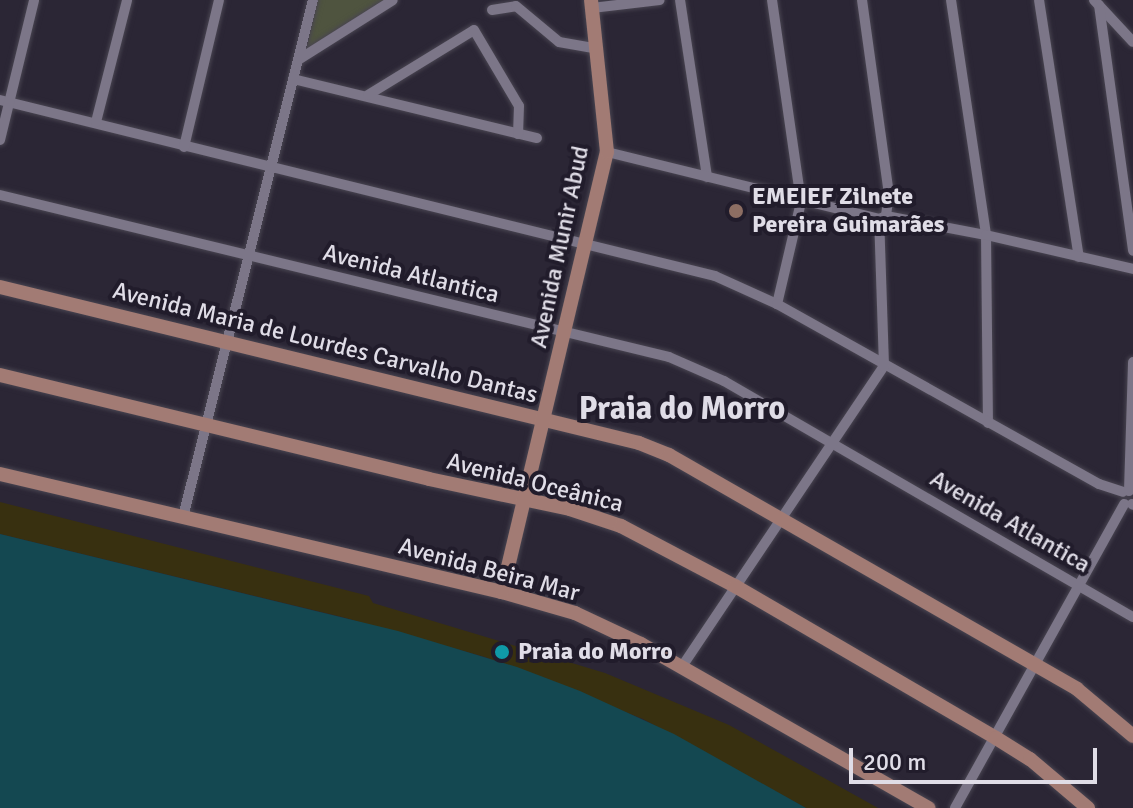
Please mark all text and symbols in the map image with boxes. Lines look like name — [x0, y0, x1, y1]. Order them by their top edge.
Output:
street label: Avenida Munir Abud — [524, 143, 596, 351]
place label: EMEIEF Zilnete Pereira Guimarães — [752, 183, 944, 239]
marker: EMEIEF Zilnete Pereira Guimarães — [727, 202, 745, 220]
street label: Avenida Atlantica — [320, 238, 502, 310]
street label: Avenida Maria de Lourdes Carvalho Dantas — [110, 276, 540, 410]
district label: Praia do Morro — [579, 390, 785, 428]
street label: Avenida Oceânica — [444, 447, 626, 519]
street label: Avenida Atlantica — [925, 464, 1095, 580]
street label: Avenida Beira Mar — [395, 532, 583, 608]
place label: Praia do Morro — [518, 638, 673, 666]
marker: Praia do Morro — [493, 643, 511, 661]
scale bar — [853, 732, 1101, 782]
text: 200 m — [863, 747, 926, 777]

